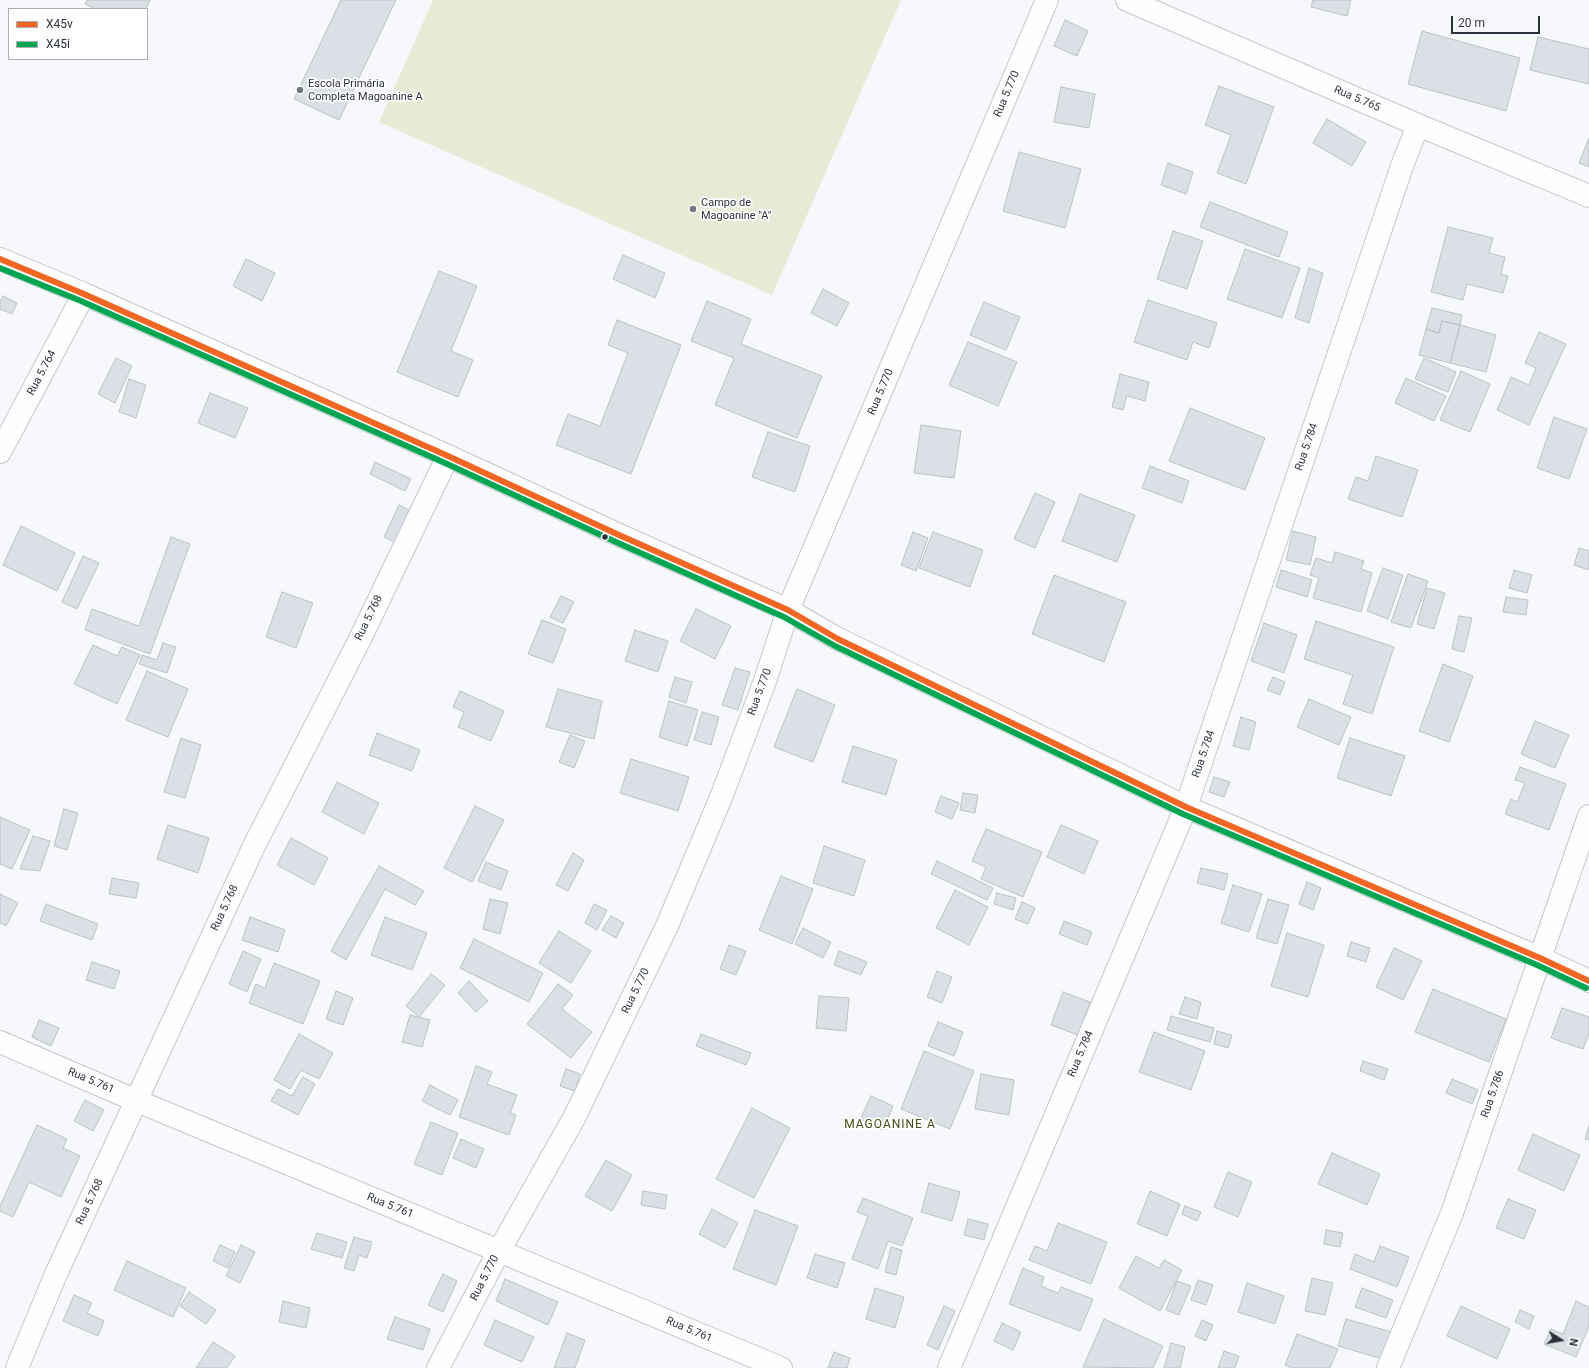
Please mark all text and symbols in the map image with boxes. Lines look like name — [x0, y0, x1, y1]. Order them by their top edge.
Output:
legend — [8, 8, 148, 60]
scale bar — [1453, 8, 1542, 34]
text: 20 m — [1458, 16, 1485, 30]
text: X45v — [46, 17, 73, 31]
text: X45i — [46, 37, 70, 51]
street label: Rua 5.770 — [991, 69, 1023, 119]
place label: Escola Primária Completa Magoanine A — [308, 77, 423, 103]
street label: Rua 5.765 — [1332, 83, 1382, 115]
marker: Escola Primária Completa Magoanine A — [295, 85, 305, 95]
place label: Campo de Magoanine "A" — [701, 196, 771, 222]
marker: Campo de Magoanine "A" — [688, 204, 698, 214]
street label: Rua 5.764 — [25, 348, 59, 398]
street label: Rua 5.770 — [865, 367, 897, 417]
street label: Rua 5.784 — [1293, 422, 1321, 472]
unlabelled marker — [600, 532, 610, 542]
street label: Rua 5.768 — [352, 593, 386, 643]
street label: Rua 5.770 — [745, 667, 775, 717]
street label: Rua 5.784 — [1190, 729, 1218, 779]
street label: Rua 5.768 — [209, 883, 241, 933]
street label: Rua 5.770 — [619, 966, 653, 1016]
street label: Rua 5.784 — [1065, 1029, 1097, 1079]
street label: Rua 5.761 — [66, 1065, 116, 1097]
street label: Rua 5.786 — [1479, 1069, 1507, 1119]
district label: MAGOANINE A — [844, 1118, 936, 1132]
street label: Rua 5.768 — [74, 1177, 106, 1227]
street label: Rua 5.761 — [365, 1191, 415, 1221]
street label: Rua 5.770 — [468, 1253, 502, 1303]
street label: Rua 5.761 — [664, 1314, 714, 1346]
north arrow — [1541, 1320, 1581, 1360]
text: N — [1566, 1337, 1580, 1347]

